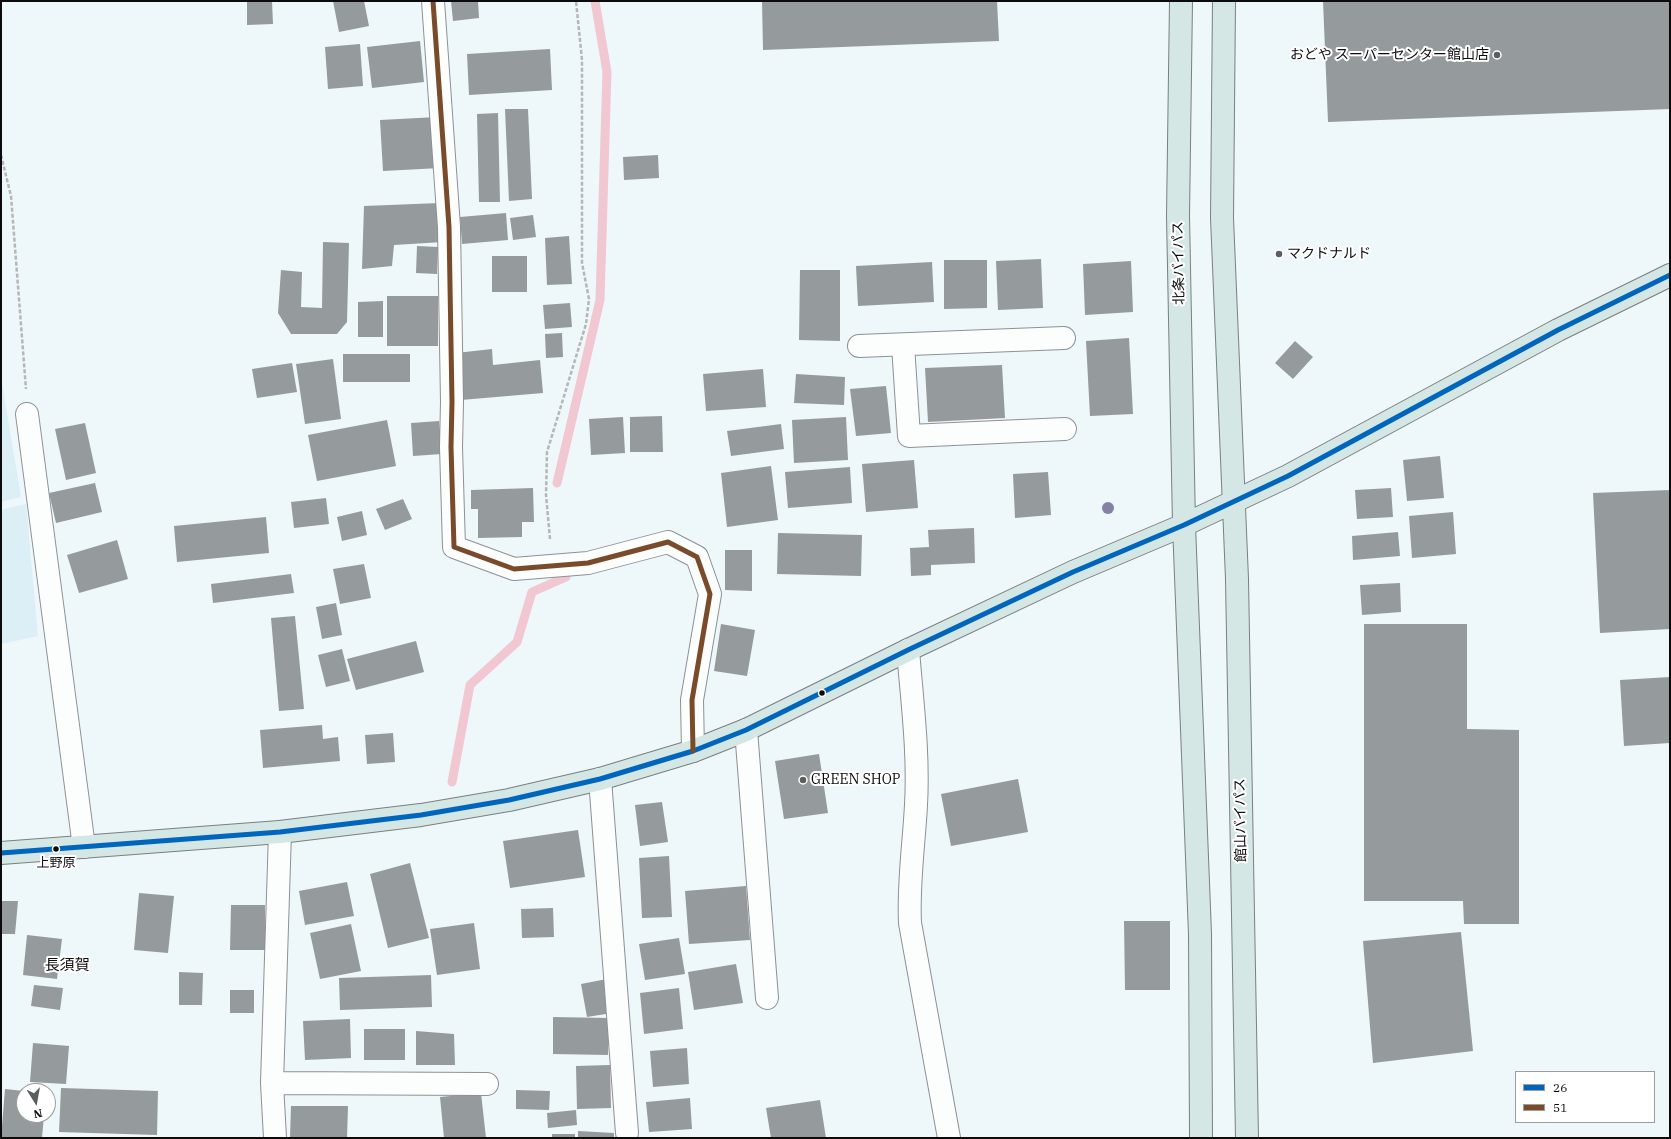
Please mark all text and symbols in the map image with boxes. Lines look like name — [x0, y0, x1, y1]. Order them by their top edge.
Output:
place label: おどや スーパーセンター館山店 — [1290, 47, 1489, 63]
marker: おどや スーパーセンター館山店 — [1492, 50, 1502, 60]
street label: 北条バイパス — [1170, 221, 1188, 305]
place label: マクドナルド — [1287, 246, 1371, 262]
marker: マクドナルド — [1274, 249, 1284, 259]
unlabelled marker — [817, 688, 827, 698]
place label: GREEN SHOP — [811, 772, 901, 788]
marker: GREEN SHOP — [798, 775, 808, 785]
street label: 館山バイパス — [1232, 778, 1250, 862]
marker: 上野原 — [51, 844, 61, 854]
place label: 上野原 — [37, 855, 75, 871]
district label: 長須賀 — [45, 957, 89, 975]
legend — [1515, 1071, 1655, 1123]
text: 26 — [1553, 1080, 1567, 1095]
north arrow — [16, 1083, 56, 1123]
text: 51 — [1553, 1100, 1567, 1115]
text: N — [32, 1106, 44, 1121]

